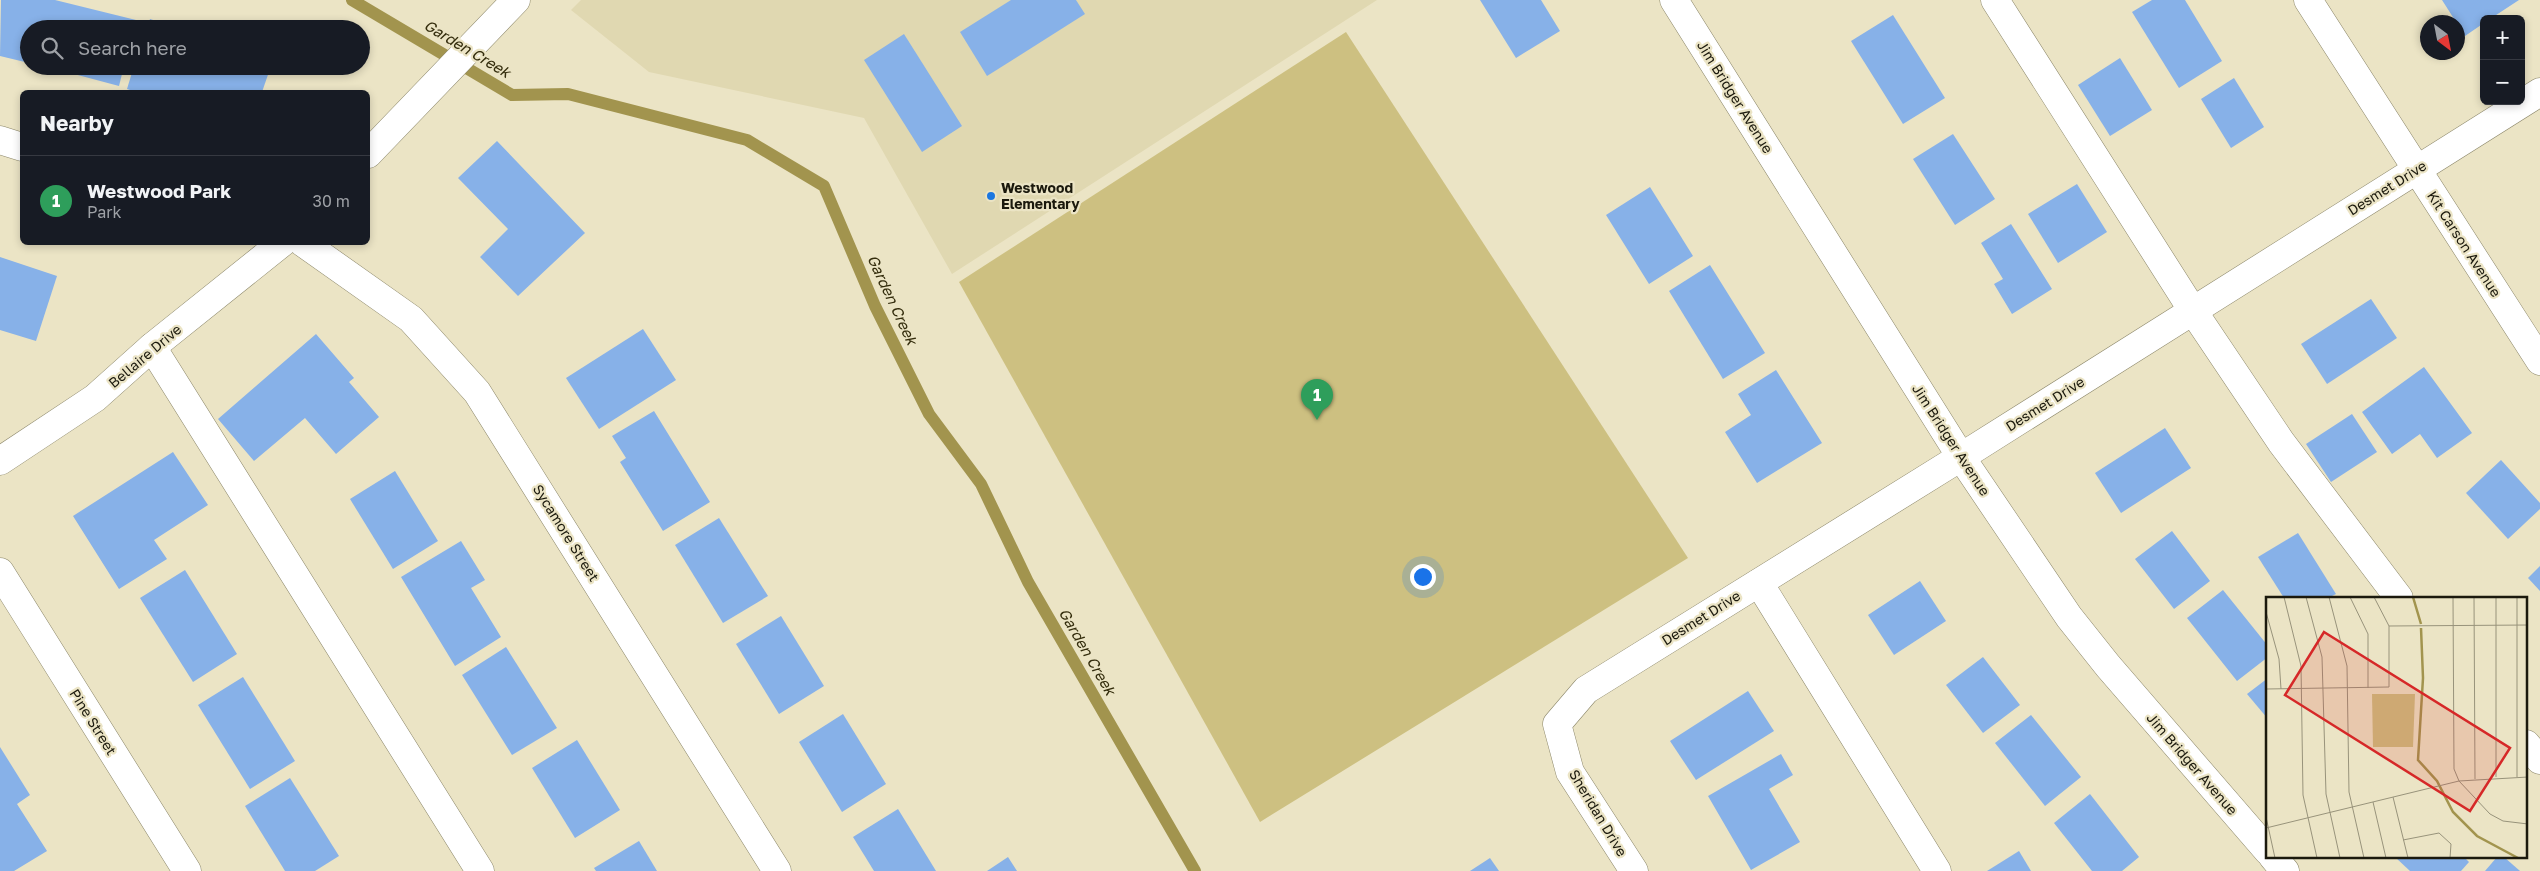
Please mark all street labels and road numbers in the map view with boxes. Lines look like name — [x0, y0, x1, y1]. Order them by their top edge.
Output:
street label: Jim Bridger Avenue — [1694, 37, 1777, 156]
street label: Desmet Drive — [2344, 157, 2429, 219]
street label: Kit Carson Avenue — [2424, 188, 2505, 300]
street label: Bellaire Drive — [105, 320, 185, 391]
street label: Desmet Drive — [2002, 373, 2087, 435]
street label: Jim Bridger Avenue — [1909, 381, 1994, 499]
street label: Sycamore Street — [530, 481, 603, 584]
street label: Desmet Drive — [1658, 587, 1743, 649]
street label: Pine Street — [66, 686, 120, 758]
street label: Jim Bridger Avenue — [2143, 709, 2241, 818]
street label: Sheridan Drive — [1566, 766, 1631, 859]

